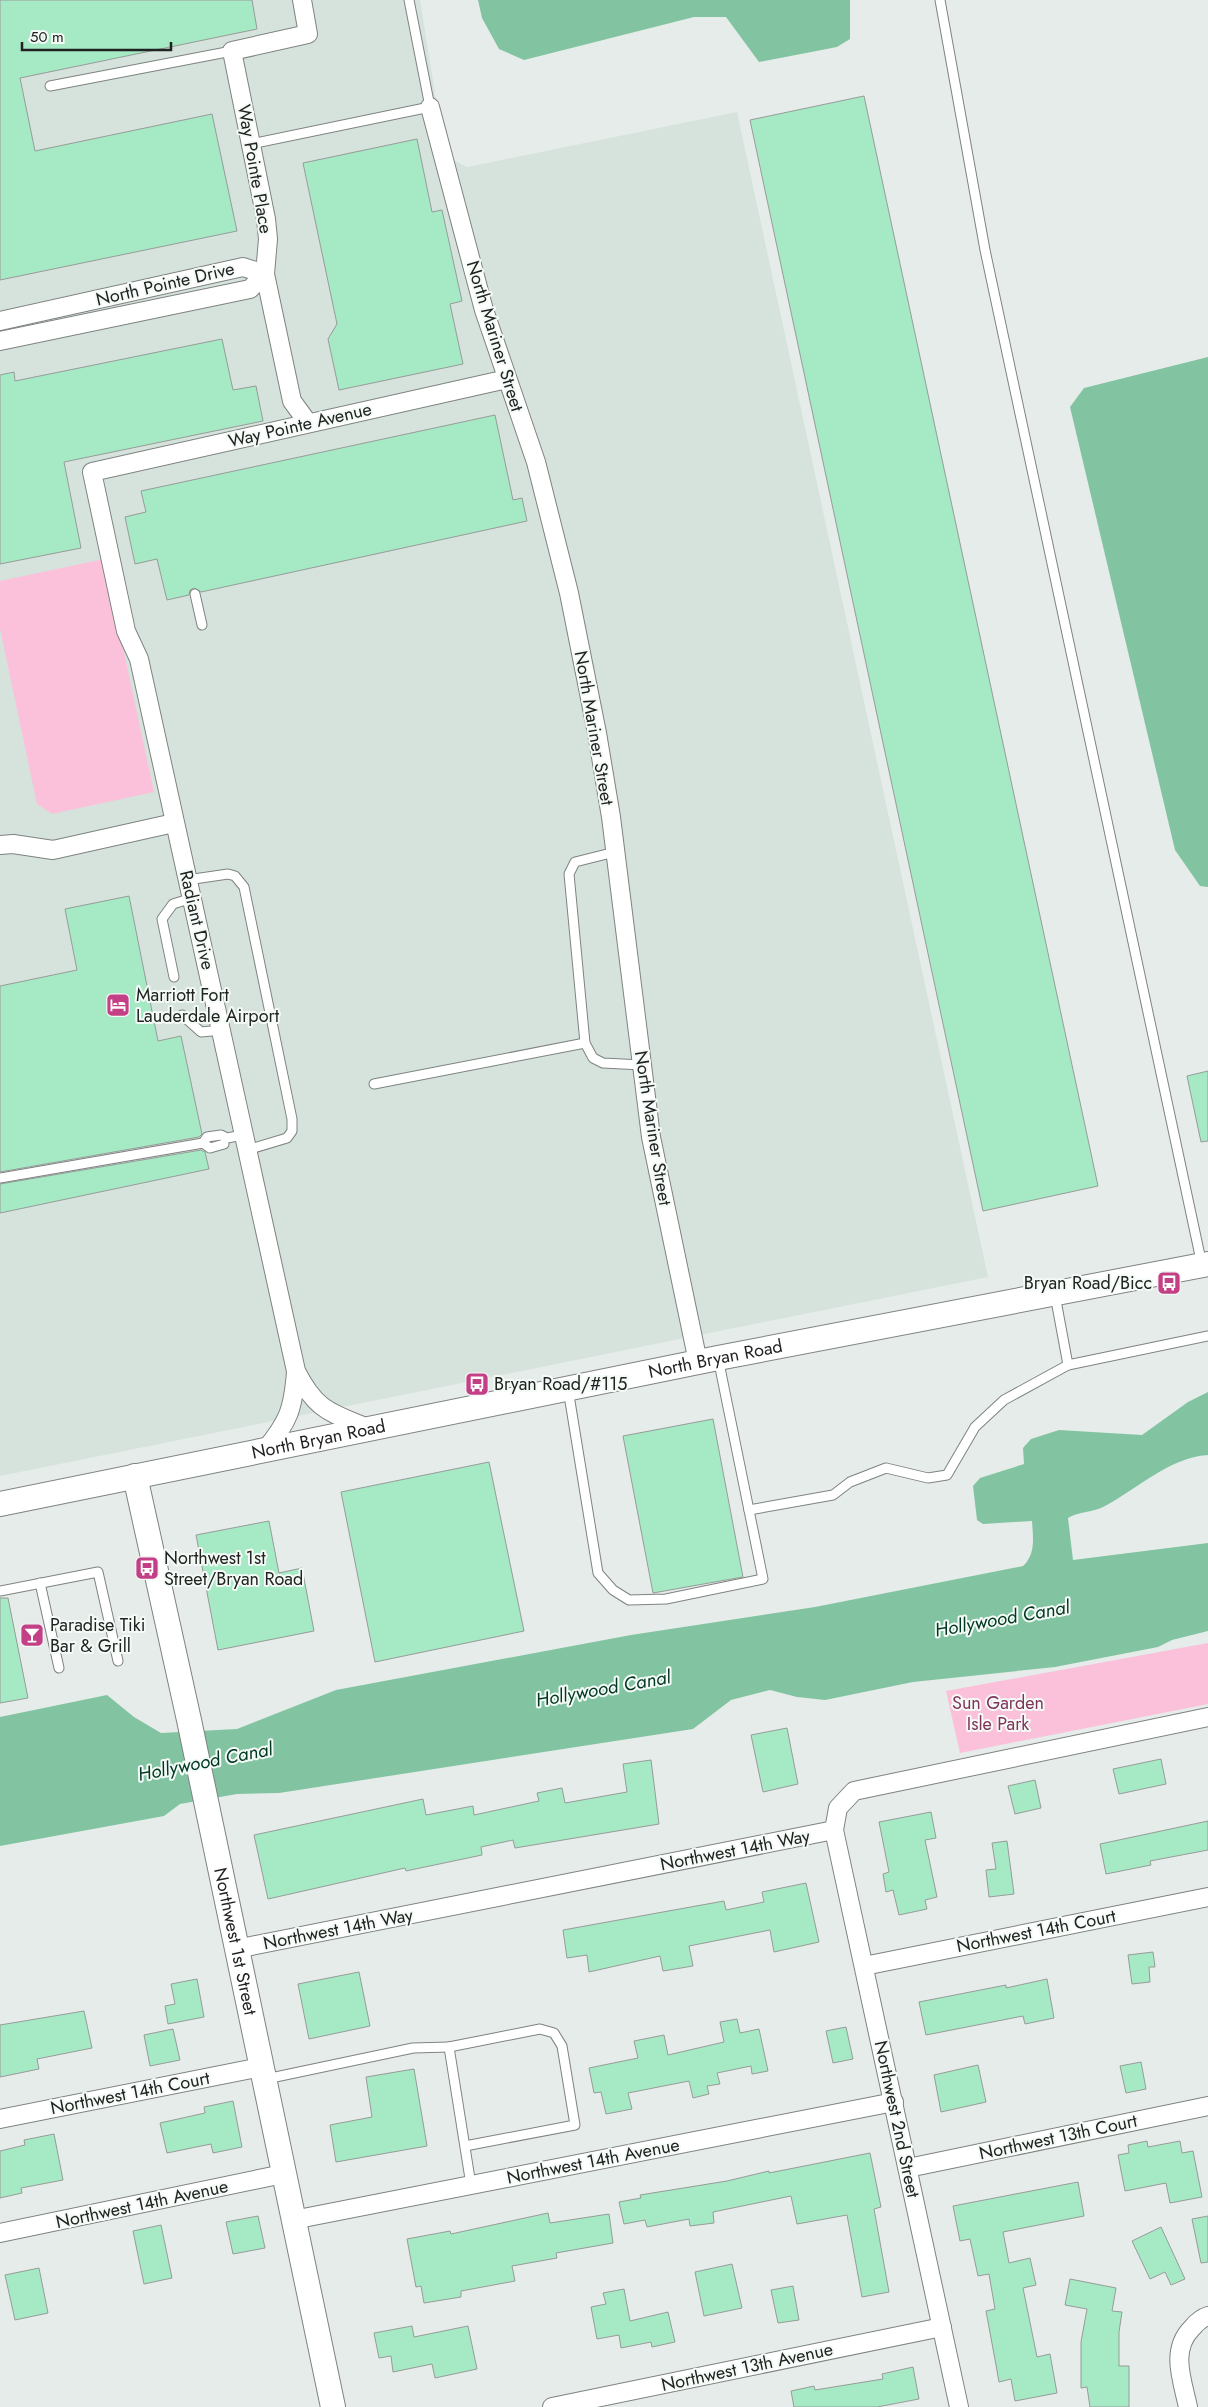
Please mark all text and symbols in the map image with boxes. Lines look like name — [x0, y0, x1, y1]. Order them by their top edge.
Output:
scale bar — [22, 20, 171, 52]
text: 50 m — [30, 26, 64, 48]
street label: Way Pointe Place — [231, 102, 279, 236]
street label: North Pointe Drive — [93, 255, 237, 313]
street label: North Mariner Street — [460, 257, 531, 415]
street label: Way Pointe Avenue — [226, 396, 374, 454]
street label: North Mariner Street — [568, 649, 621, 808]
street label: Radiant Drive — [173, 868, 221, 972]
place label: Marriott Fort Lauderdale Airport — [136, 982, 280, 1029]
hotel icon: Marriott Fort Lauderdale Airport — [105, 992, 131, 1018]
street label: North Mariner Street — [628, 1049, 678, 1208]
place label: Bryan Road/Bicc — [1024, 1270, 1152, 1296]
bus stop icon: Bryan Road/Bicc — [1156, 1270, 1182, 1296]
street label: North Bryan Road — [646, 1333, 785, 1385]
bus stop icon: Bryan Road/#115 — [464, 1371, 490, 1397]
place label: Bryan Road/#115 — [494, 1371, 628, 1397]
street label: North Bryan Road — [249, 1413, 388, 1466]
place label: Northwest 1st Street/Bryan Road — [164, 1545, 303, 1592]
bus stop icon: Northwest 1st Street/Bryan Road — [134, 1555, 160, 1581]
water label: Hollywood Canal — [932, 1593, 1072, 1644]
place label: Paradise Tiki Bar & Grill — [50, 1612, 145, 1659]
bar icon: Paradise Tiki Bar & Grill — [19, 1622, 45, 1648]
water label: Hollywood Canal — [533, 1663, 673, 1714]
park label: Sun Garden Isle Park — [952, 1690, 1044, 1737]
water label: Hollywood Canal — [135, 1735, 275, 1788]
street label: Northwest 14th Way — [658, 1823, 812, 1877]
street label: Northwest 1st Street — [207, 1865, 264, 2018]
street label: Northwest 14th Way — [261, 1902, 415, 1956]
street label: Northwest 14th Court — [954, 1903, 1119, 1959]
street label: Northwest 2nd Street — [868, 2038, 927, 2201]
street label: Northwest 14th Court — [48, 2065, 213, 2121]
street label: Northwest 13th Court — [977, 2107, 1140, 2166]
street label: Northwest 14th Avenue — [504, 2131, 682, 2191]
street label: Northwest 14th Avenue — [53, 2173, 231, 2235]
street label: Northwest 13th Avenue — [659, 2336, 835, 2398]

